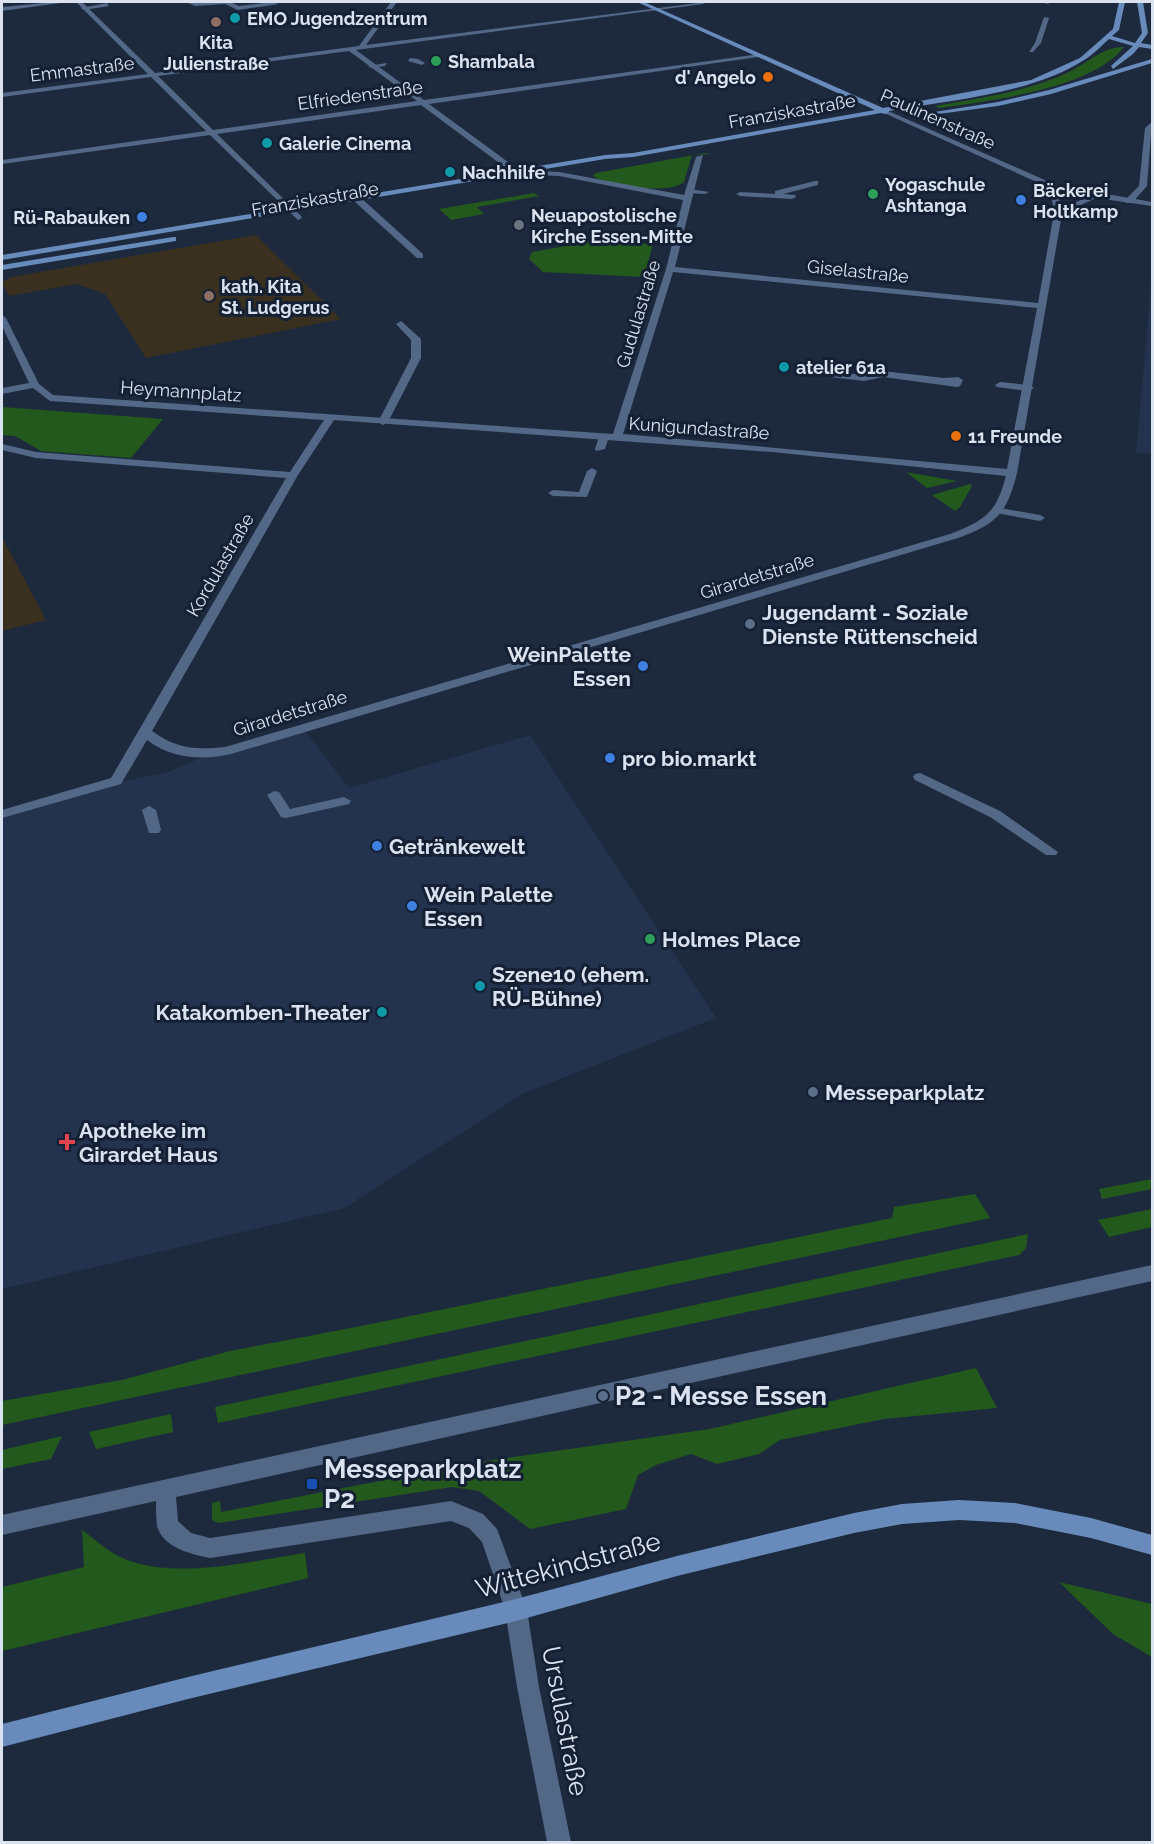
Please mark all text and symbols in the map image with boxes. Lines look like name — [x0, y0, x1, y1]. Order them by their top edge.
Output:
place label: EMO Jugendzentrum — [247, 8, 427, 29]
marker: EMO Jugendzentrum — [228, 11, 242, 25]
marker: Kita Julienstraße — [209, 15, 223, 29]
place label: Kita Julienstraße — [163, 32, 269, 74]
place label: Shambala — [448, 51, 535, 72]
street label: Emmastraße — [29, 52, 136, 86]
marker: Shambala — [429, 54, 443, 68]
place label: d' Angelo — [675, 67, 756, 88]
marker: d' Angelo — [761, 70, 775, 84]
street label: Elfriedenstraße — [296, 76, 424, 114]
street label: Paulinenstraße — [877, 84, 999, 154]
street label: Franziskastraße — [727, 89, 858, 133]
place label: Galerie Cinema — [279, 133, 411, 154]
marker: Galerie Cinema — [260, 136, 274, 150]
place label: Nachhilfe — [462, 162, 546, 183]
marker: Nachhilfe — [443, 165, 457, 179]
place label: Yogaschule Ashtanga — [885, 174, 986, 216]
street label: Franziskastraße — [250, 177, 381, 221]
place label: Bäckerei Holtkamp — [1033, 180, 1118, 222]
marker: Yogaschule Ashtanga — [866, 187, 880, 201]
marker: Bäckerei Holtkamp — [1014, 193, 1028, 207]
place label: Neuapostolische Kirche Essen-Mitte — [531, 205, 693, 247]
place label: Rü-Rabauken — [13, 207, 130, 228]
marker: Rü-Rabauken — [135, 210, 149, 224]
marker: Neuapostolische Kirche Essen-Mitte — [512, 218, 526, 232]
street label: Giselastraße — [806, 255, 910, 287]
street label: Gudulastraße — [612, 257, 664, 370]
place label: kath. Kita St. Ludgerus — [221, 276, 330, 318]
marker: kath. Kita St. Ludgerus — [202, 289, 216, 303]
place label: atelier 61a — [796, 357, 886, 378]
marker: atelier 61a — [777, 360, 791, 374]
street label: Heymannplatz — [120, 376, 242, 406]
street label: Kunigundastraße — [628, 413, 770, 443]
place label: 11 Freunde — [968, 426, 1062, 447]
marker: 11 Freunde — [949, 429, 963, 443]
street label: Kordulastraße — [182, 509, 258, 620]
street label: Girardetstraße — [698, 549, 817, 603]
place label: Jugendamt - Soziale Dienste Rüttenscheid — [762, 600, 978, 649]
marker: Jugendamt - Soziale Dienste Rüttenscheid — [743, 617, 757, 631]
place label: WeinPalette Essen — [507, 642, 631, 691]
marker: WeinPalette Essen — [636, 659, 650, 673]
street label: Girardetstraße — [231, 686, 350, 740]
place label: pro bio.markt — [622, 746, 756, 771]
marker: pro bio.markt — [603, 751, 617, 765]
place label: Getränkewelt — [389, 834, 525, 859]
marker: Getränkewelt — [370, 839, 384, 853]
place label: Wein Palette Essen — [424, 882, 553, 931]
marker: Wein Palette Essen — [405, 899, 419, 913]
place label: Holmes Place — [662, 927, 801, 952]
marker: Holmes Place — [643, 932, 657, 946]
place label: Szene10 (ehem. RÜ-Bühne) — [492, 962, 649, 1011]
marker: Szene10 (ehem. RÜ-Bühne) — [473, 979, 487, 993]
place label: Katakomben-Theater — [156, 1000, 370, 1025]
marker: Katakomben-Theater — [375, 1005, 389, 1019]
place label: Messeparkplatz — [825, 1080, 984, 1105]
marker: Messeparkplatz — [806, 1085, 820, 1099]
place label: Apotheke im Girardet Haus — [79, 1118, 218, 1167]
marker: Apotheke im Girardet Haus — [60, 1135, 74, 1149]
place label: P2 - Messe Essen — [615, 1381, 827, 1411]
marker: P2 - Messe Essen — [596, 1389, 610, 1403]
place label: Messeparkplatz P2 — [324, 1454, 522, 1514]
marker: Messeparkplatz P2 — [305, 1477, 319, 1491]
street label: Wittekindstraße — [472, 1526, 664, 1604]
street label: Ursulastraße — [536, 1644, 594, 1798]

